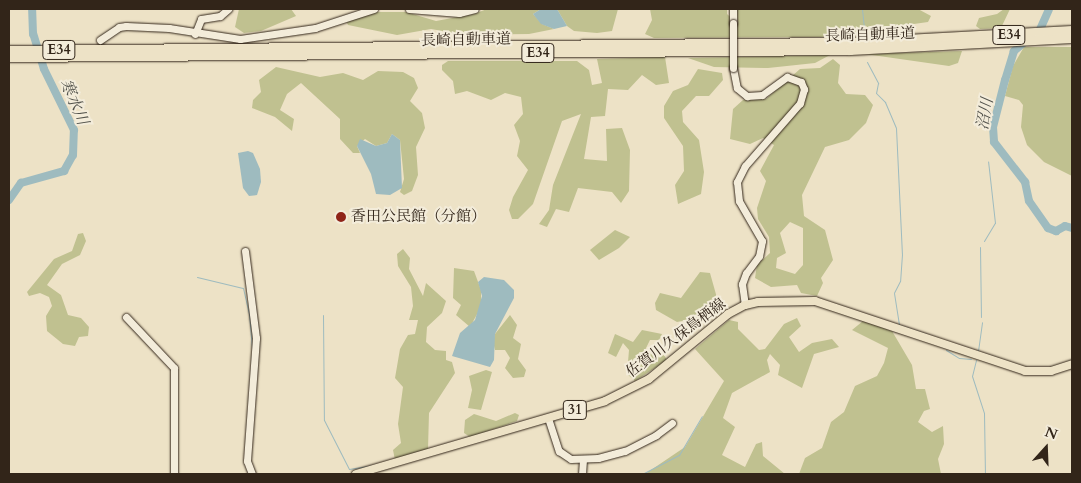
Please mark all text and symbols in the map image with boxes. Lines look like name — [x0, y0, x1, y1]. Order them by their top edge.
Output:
street label: 長崎自動車道 — [825, 24, 915, 46]
road number: E34 — [992, 24, 1026, 46]
street label: 長崎自動車道 — [421, 30, 511, 50]
road number: E34 — [42, 38, 76, 62]
road number: E34 — [520, 42, 556, 64]
water label: 寒水川 — [56, 76, 92, 128]
water label: 沼川 — [973, 97, 997, 131]
place label: 香田公民館（分館） — [351, 208, 486, 226]
marker: 香田公民館（分館） — [335, 211, 347, 223]
street label: 佐賀川久保鳥栖線 — [623, 295, 729, 381]
road number: 31 — [562, 398, 588, 422]
text: N — [1042, 422, 1060, 444]
north arrow — [1021, 423, 1071, 473]

